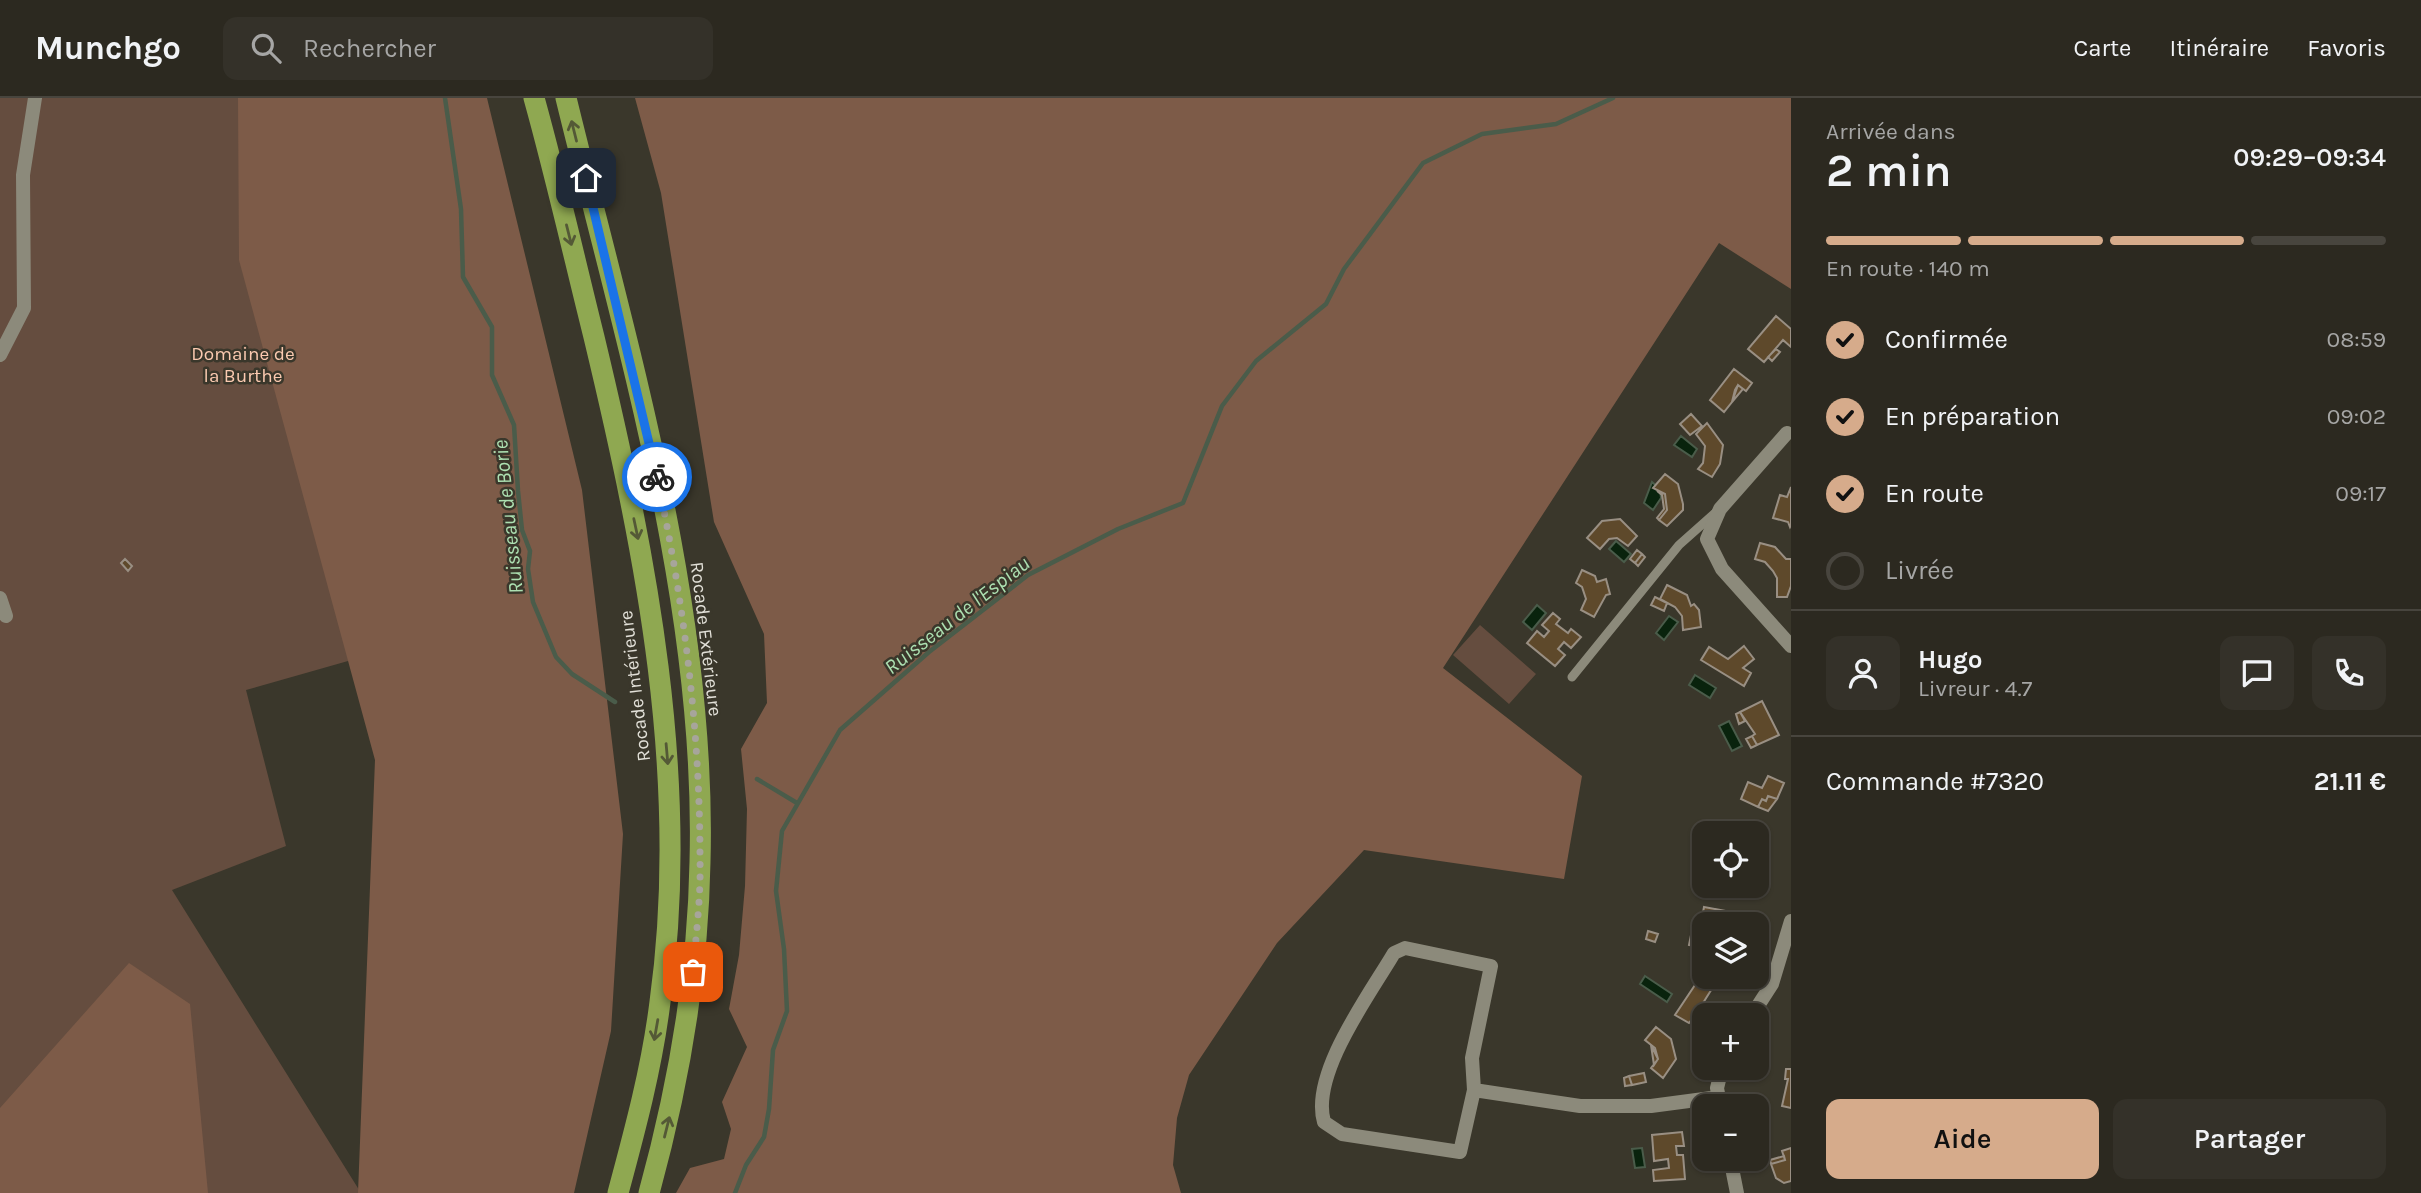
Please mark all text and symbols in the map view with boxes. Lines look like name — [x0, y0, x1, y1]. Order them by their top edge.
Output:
search box — [223, 17, 713, 80]
text: Munchgo — [35, 29, 181, 67]
icon: search — [247, 29, 285, 67]
text: Rechercher — [303, 33, 436, 64]
text: Carte — [2073, 34, 2131, 62]
text: Itinéraire — [2169, 34, 2269, 62]
text: Favoris — [2307, 34, 2386, 62]
text: Arrivée dans — [1826, 118, 1956, 145]
one-way arrow — [567, 120, 580, 143]
text: 09:29–09:34 — [2233, 142, 2386, 173]
text: 2 min — [1826, 144, 1952, 198]
pin — [556, 148, 616, 208]
icon: home — [567, 159, 605, 197]
one-way arrow — [563, 224, 576, 246]
text: En route · 140 m — [1826, 255, 1990, 282]
icon: check — [1826, 321, 1864, 359]
text: Confirmée — [1885, 324, 2008, 355]
text: 08:59 — [2327, 326, 2386, 353]
park label: Domaine de la Burthe — [191, 343, 295, 387]
icon: check — [1826, 398, 1864, 436]
text: En préparation — [1885, 401, 2060, 432]
text: 09:02 — [2327, 403, 2386, 430]
water label: Ruisseau de Borie — [488, 438, 528, 595]
courier — [622, 442, 692, 512]
icon: bike — [638, 458, 676, 496]
icon: check — [1826, 475, 1864, 513]
text: En route — [1885, 478, 1984, 509]
text: 09:17 — [2335, 480, 2386, 507]
one-way arrow — [630, 517, 643, 540]
water label: Ruisseau de l'Espiau — [880, 551, 1034, 679]
text: Livrée — [1885, 555, 1954, 586]
street label: Rocade Extérieure — [686, 560, 726, 718]
street label: Rocade Intérieure — [615, 609, 655, 763]
button: person — [1826, 636, 1900, 710]
button: chat — [2220, 636, 2294, 710]
button: phone — [2312, 636, 2386, 710]
text: Hugo — [1918, 644, 1983, 675]
text: Livreur · 4.7 — [1918, 675, 2032, 702]
one-way arrow — [660, 742, 673, 765]
text: Commande #7320 — [1826, 766, 2044, 797]
text: 21.11 € — [2314, 766, 2386, 797]
map controls — [1692, 821, 1769, 1171]
button: locate — [1692, 821, 1769, 898]
button: layers — [1692, 912, 1769, 989]
pin — [663, 942, 723, 1002]
icon: bag — [674, 953, 712, 991]
button: + — [1692, 1003, 1769, 1080]
one-way arrow — [648, 1018, 662, 1041]
button: − — [1692, 1094, 1769, 1171]
button: Aide — [1826, 1099, 2099, 1179]
button: Partager — [2113, 1099, 2386, 1179]
one-way arrow — [661, 1116, 674, 1139]

